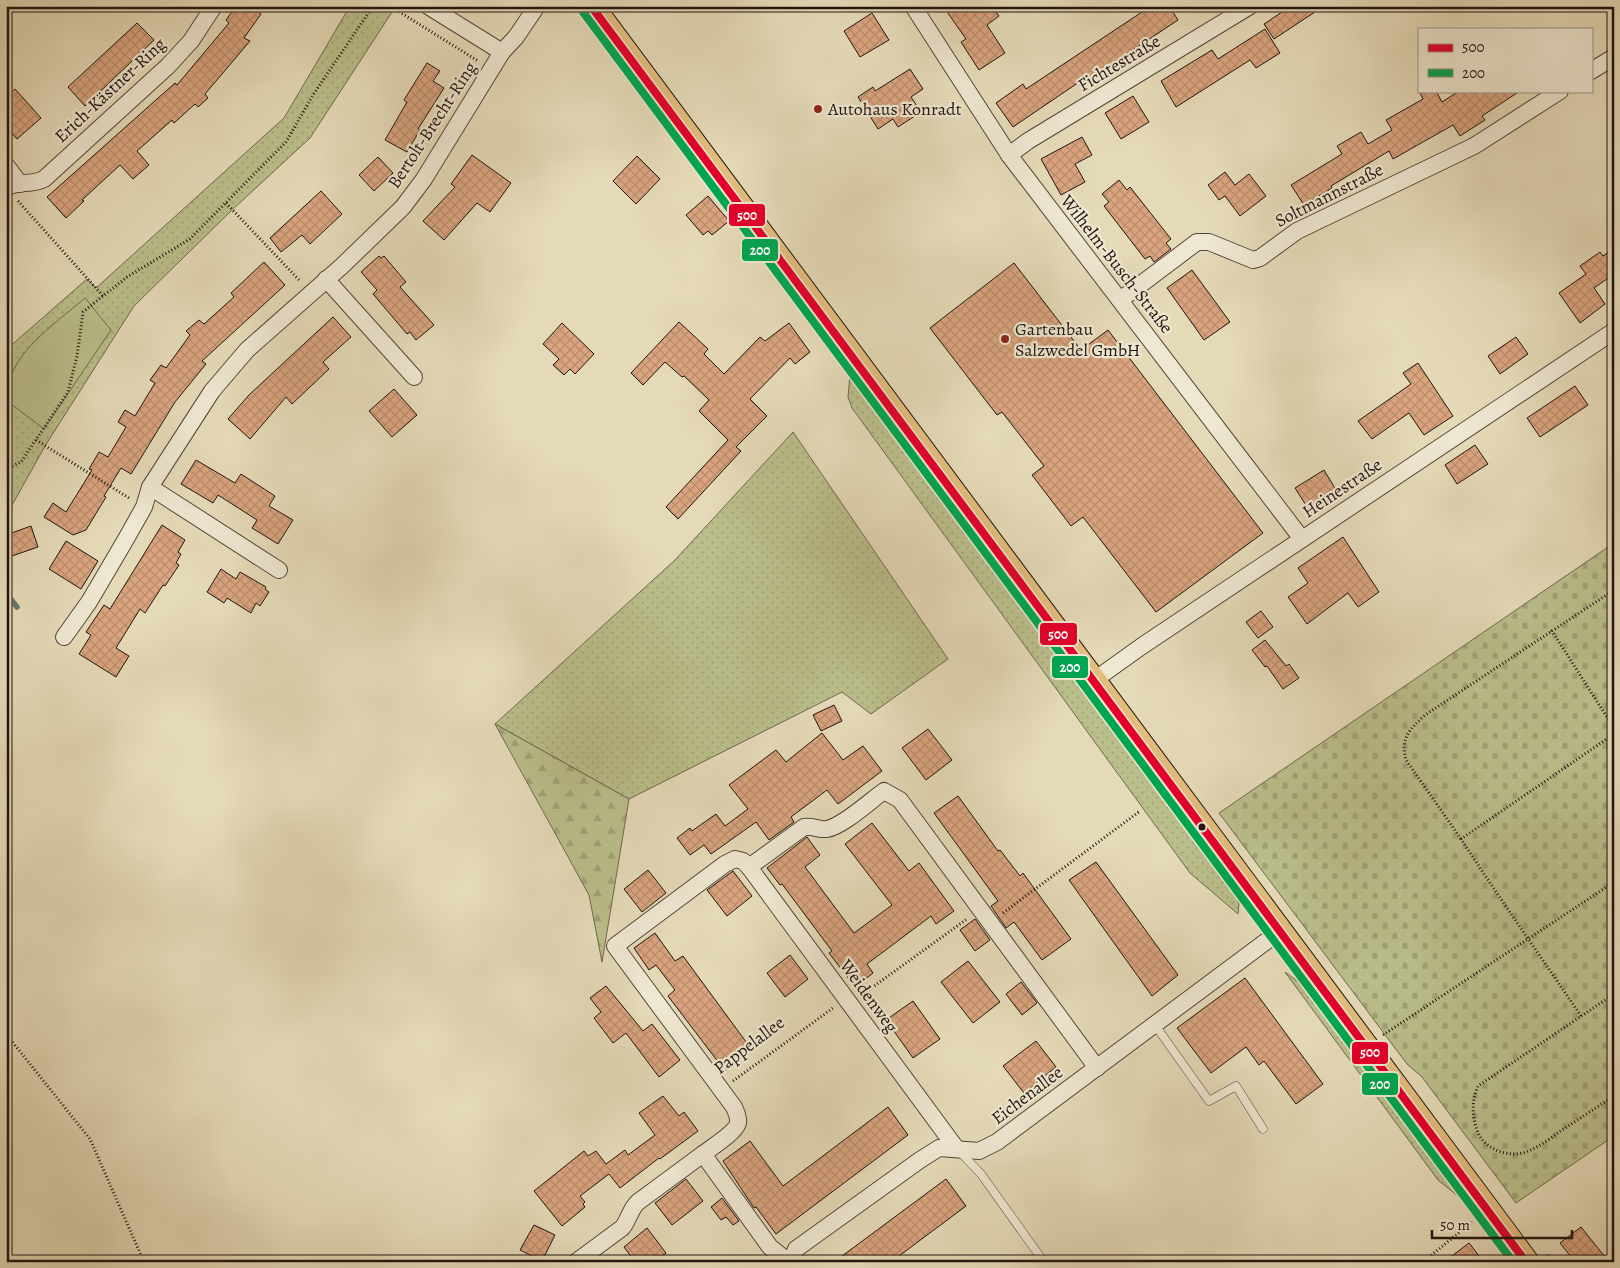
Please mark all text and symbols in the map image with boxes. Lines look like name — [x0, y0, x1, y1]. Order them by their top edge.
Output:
legend — [1418, 28, 1592, 92]
street label: Fichtestraße — [1073, 29, 1165, 97]
street label: Erich-Kästner-Ring — [49, 32, 171, 148]
text: 500 — [1462, 37, 1484, 57]
street label: Bertolt-Brecht-Ring — [382, 57, 482, 193]
text: 200 — [1462, 63, 1485, 83]
place label: Autohaus Konradt — [827, 97, 962, 121]
marker: Autohaus Konradt — [812, 103, 824, 115]
street label: Soltmannstraße — [1271, 157, 1387, 233]
street label: Wilhelm-Busch-Straße — [1055, 189, 1179, 338]
line badge: 500 — [728, 203, 766, 227]
text: 500 — [737, 206, 757, 225]
line badge: 200 — [741, 238, 779, 262]
text: 200 — [750, 241, 770, 260]
place label: Gartenbau Salzwedel GmbH — [1015, 317, 1140, 362]
marker: Gartenbau Salzwedel GmbH — [999, 333, 1011, 345]
street label: Heinestraße — [1297, 453, 1387, 523]
line badge: 500 — [1039, 622, 1078, 646]
text: 500 — [1048, 625, 1068, 644]
line badge: 200 — [1051, 655, 1089, 679]
text: 200 — [1060, 658, 1080, 677]
unlabelled marker — [1197, 822, 1207, 832]
street label: Weidenweg — [834, 954, 904, 1037]
street label: Pappelallee — [709, 1011, 789, 1079]
line badge: 500 — [1351, 1041, 1389, 1065]
text: 500 — [1360, 1043, 1380, 1062]
street label: Eichenallee — [986, 1060, 1068, 1130]
line badge: 200 — [1361, 1072, 1399, 1096]
text: 200 — [1370, 1075, 1390, 1094]
scale bar — [1432, 1208, 1572, 1240]
text: 50 m — [1440, 1215, 1470, 1235]

